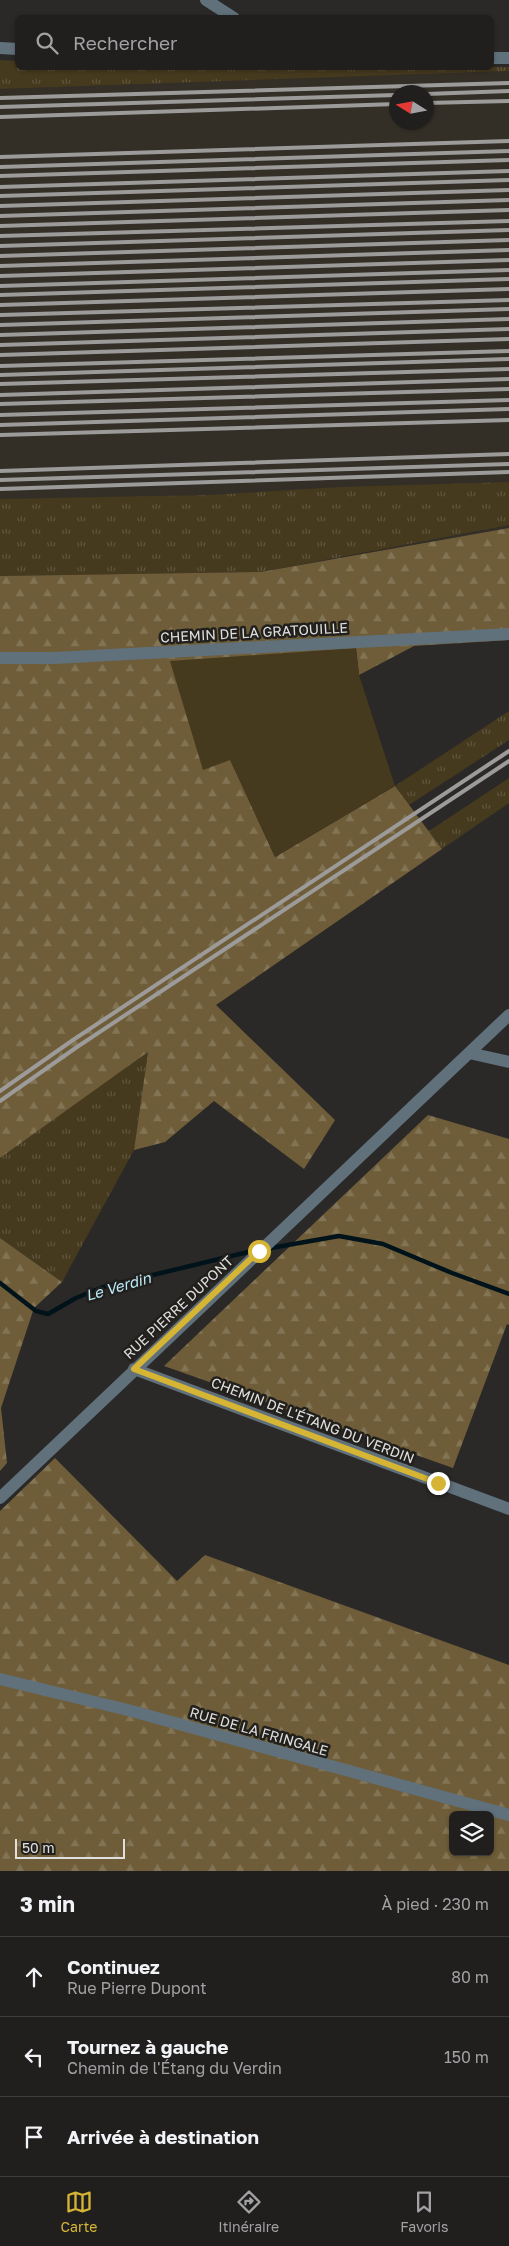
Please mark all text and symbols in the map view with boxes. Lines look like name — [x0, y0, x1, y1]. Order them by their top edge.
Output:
search box — [15, 15, 494, 70]
icon: search — [33, 29, 61, 57]
text: Rechercher — [73, 31, 178, 54]
north arrow — [389, 85, 434, 130]
street label: CHEMIN DE LA GRATOUILLE — [160, 619, 348, 645]
route start — [248, 1240, 271, 1263]
street label: RUE PIERRE DUPONT — [120, 1252, 237, 1362]
water label: Le Verdin — [83, 1268, 153, 1304]
street label: CHEMIN DE L'ÉTANG DU VERDIN — [209, 1373, 417, 1467]
route end — [427, 1472, 450, 1495]
street label: RUE DE LA FRINGALE — [188, 1703, 330, 1759]
map controls — [449, 1811, 494, 1856]
button: layers — [449, 1811, 494, 1856]
scale bar — [15, 1836, 125, 1859]
text: 50 m — [22, 1839, 55, 1856]
text: 3 min — [20, 1891, 75, 1917]
text: À pied · 230 m — [382, 1894, 489, 1914]
text: Continuez — [67, 1955, 160, 1978]
icon: ahead — [20, 1963, 48, 1991]
text: 80 m — [451, 1967, 489, 1987]
text: Rue Pierre Dupont — [67, 1978, 207, 1998]
text: Tournez à gauche — [67, 2035, 228, 2058]
icon: left — [20, 2043, 48, 2071]
text: 150 m — [444, 2047, 489, 2067]
text: Chemin de l'Étang du Verdin — [67, 2058, 282, 2078]
icon: arrive — [20, 2123, 48, 2151]
text: Arrivée à destination — [67, 2125, 259, 2148]
tab: Carte — [60, 2188, 97, 2235]
tab: Itinéraire — [218, 2188, 279, 2235]
tab: Favoris — [400, 2188, 449, 2235]

